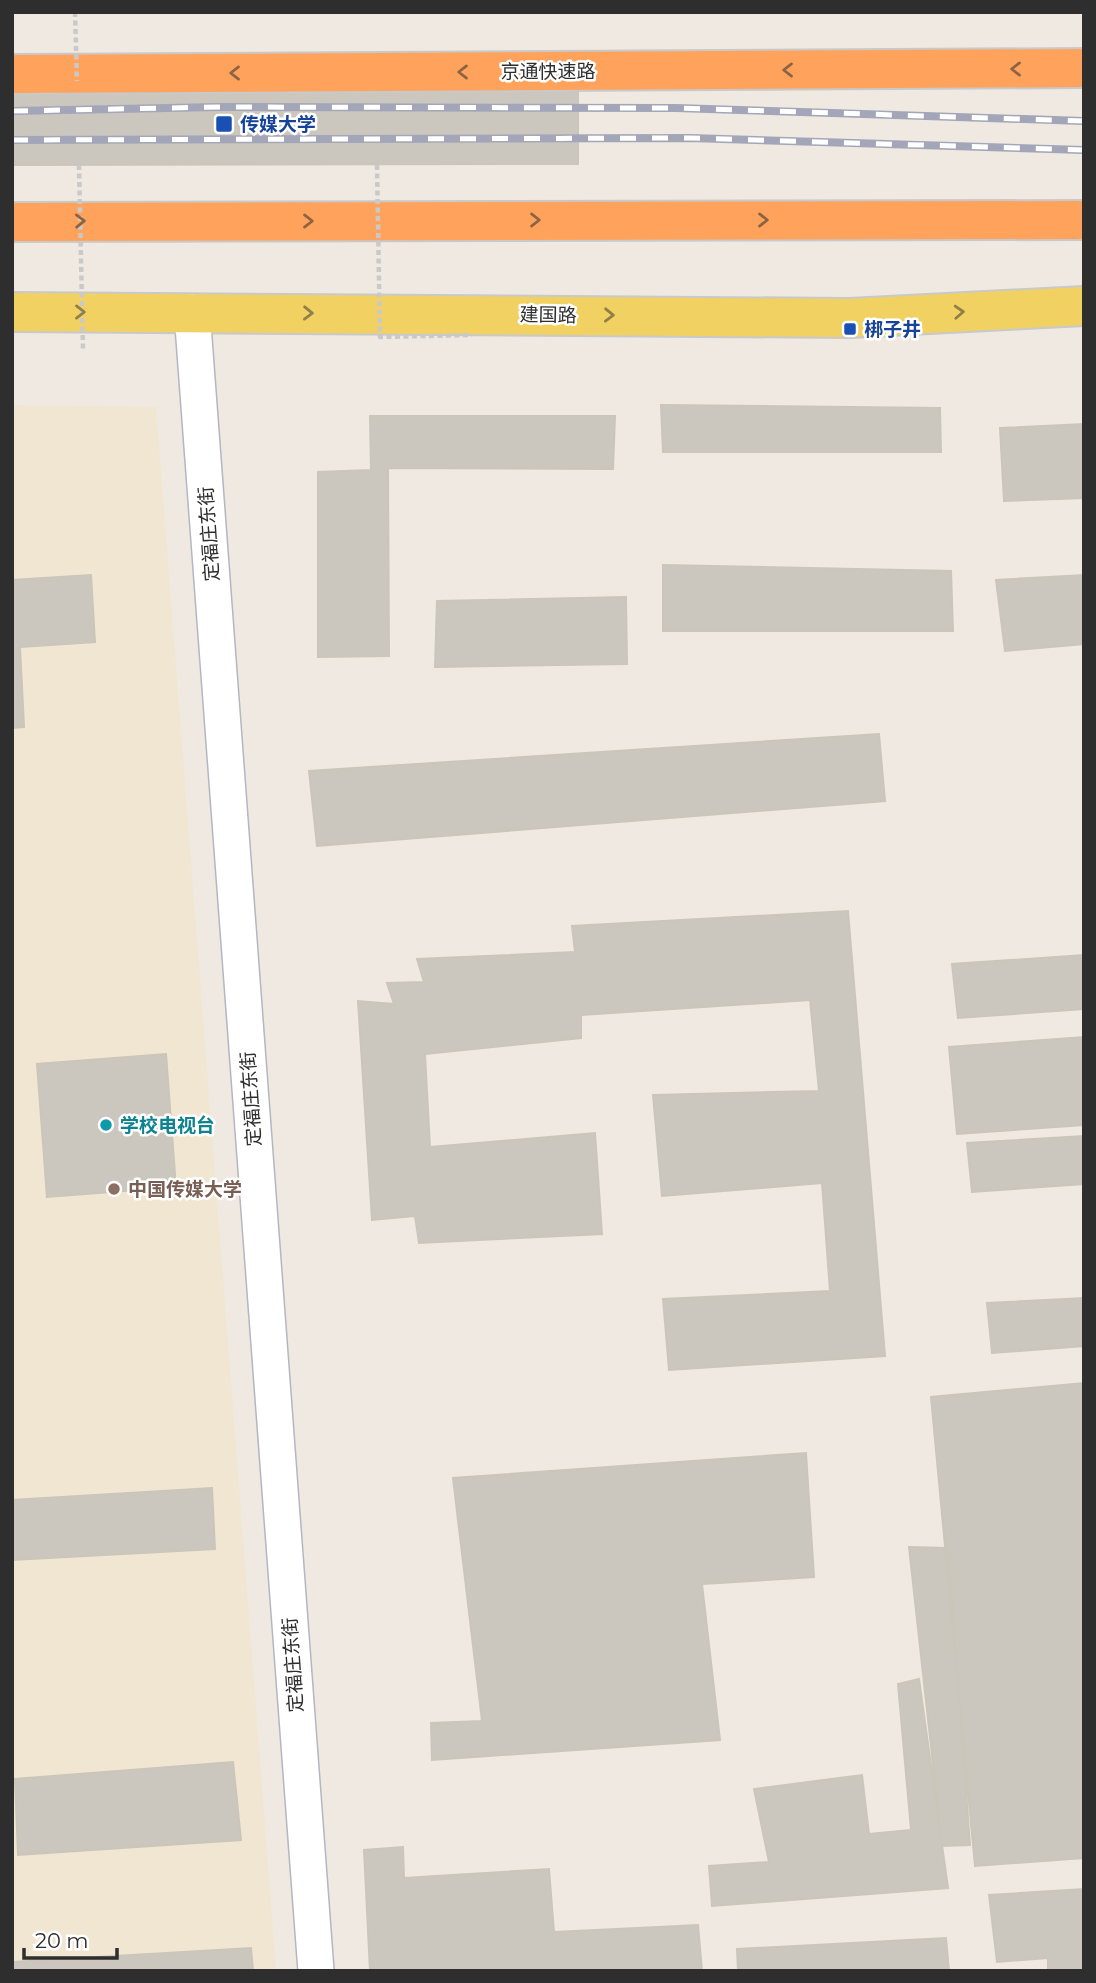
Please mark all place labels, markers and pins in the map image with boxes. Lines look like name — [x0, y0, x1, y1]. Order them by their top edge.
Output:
place label: 传媒大学 — [240, 113, 316, 136]
marker: 传媒大学 — [214, 114, 234, 134]
place label: 梆子井 — [864, 318, 921, 341]
marker: 梆子井 — [842, 321, 858, 337]
place label: 学校电视台 — [120, 1114, 215, 1137]
marker: 学校电视台 — [98, 1117, 114, 1133]
place label: 中国传媒大学 — [128, 1178, 242, 1201]
marker: 中国传媒大学 — [106, 1181, 122, 1197]

